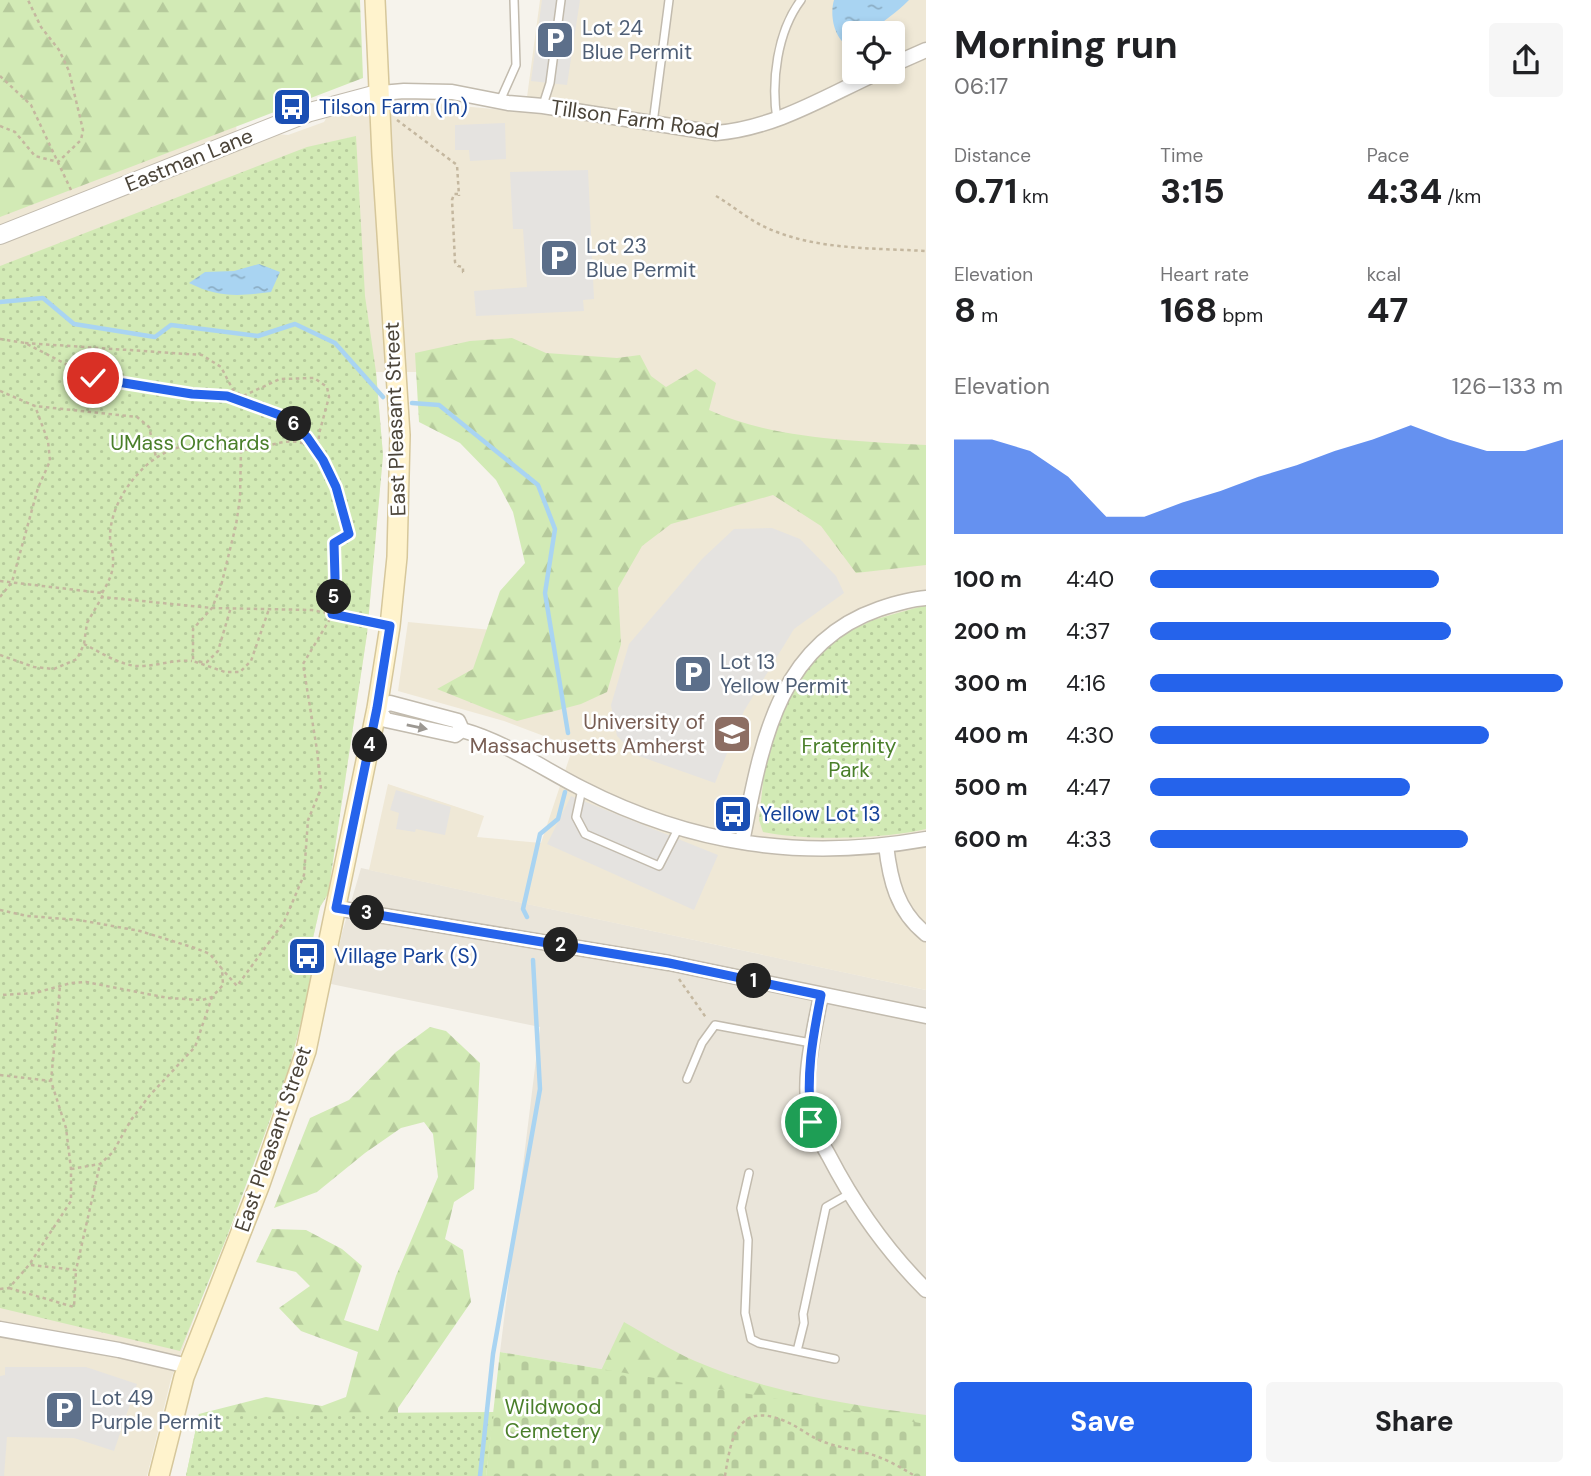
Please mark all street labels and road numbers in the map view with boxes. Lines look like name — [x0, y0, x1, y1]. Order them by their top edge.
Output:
street label: Tillson Farm Road — [549, 93, 721, 145]
street label: Eastman Lane — [121, 122, 257, 198]
street label: East Pleasant Street — [378, 321, 412, 517]
street label: East Pleasant Street — [228, 1042, 318, 1236]

